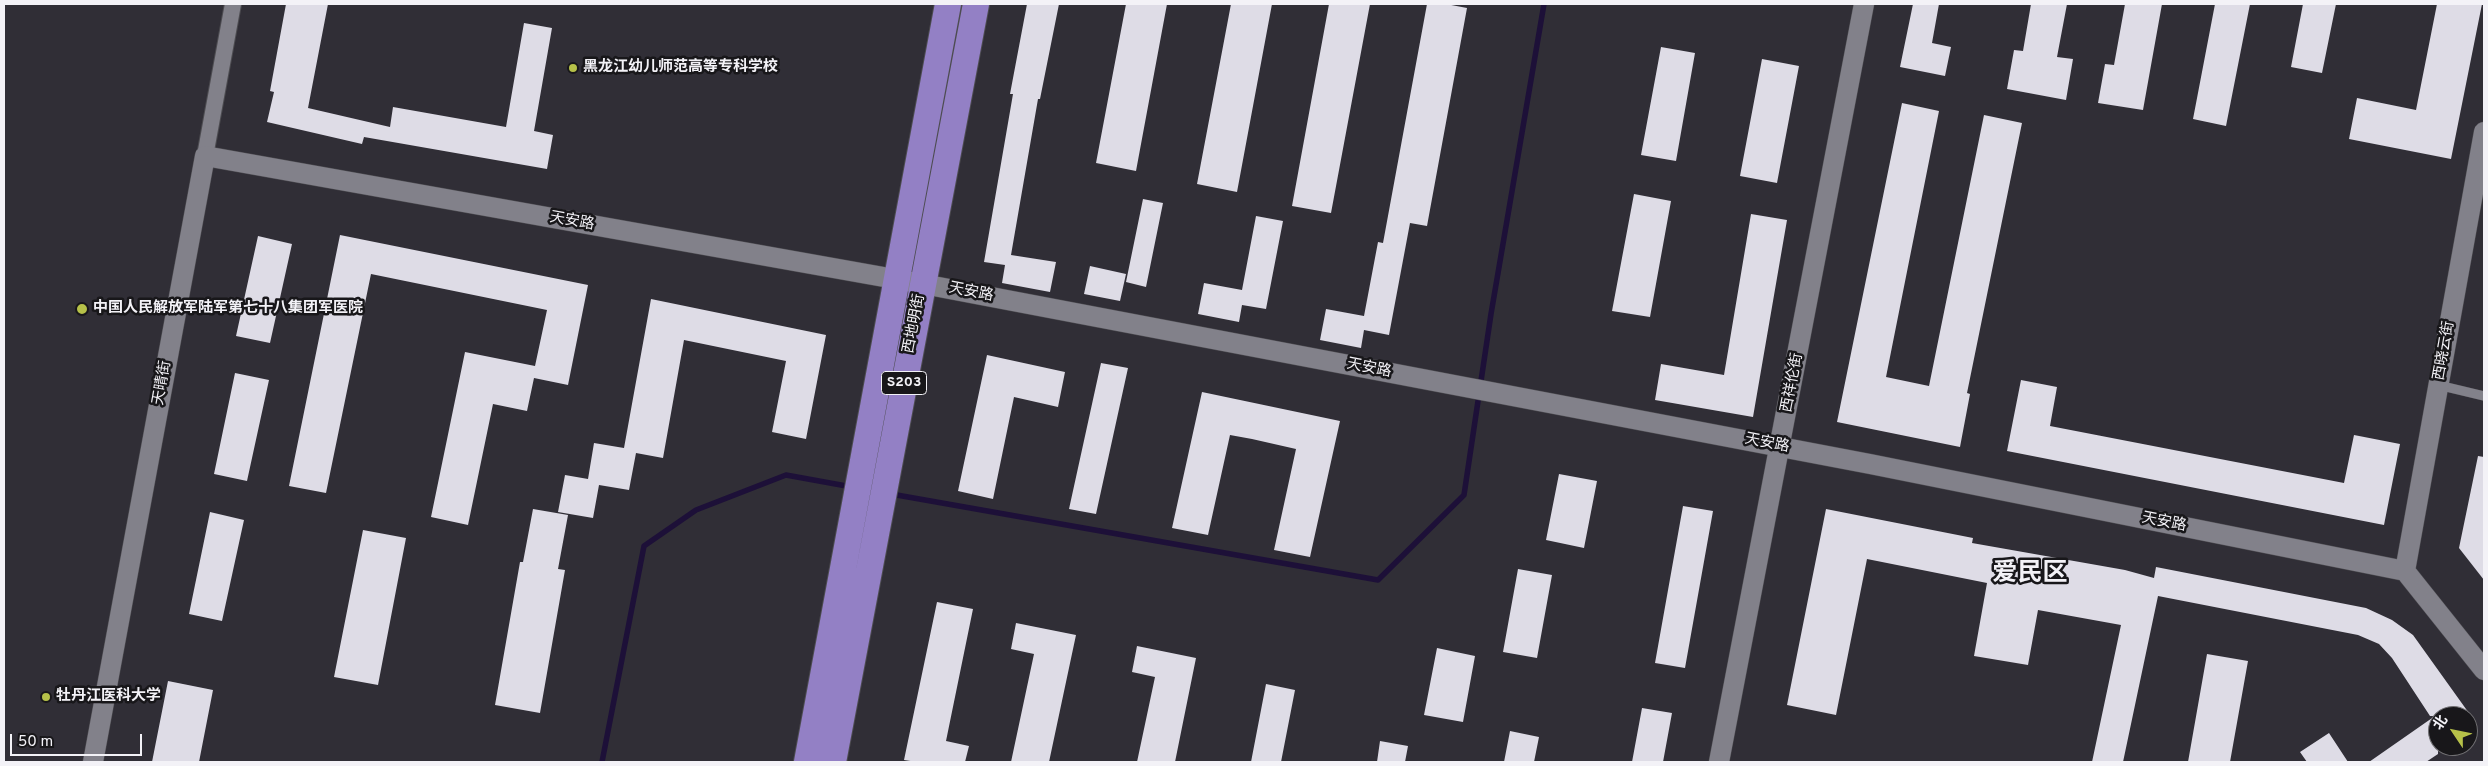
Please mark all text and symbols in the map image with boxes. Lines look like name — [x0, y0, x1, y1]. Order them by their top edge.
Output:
place label: 黑龙江幼儿师范高等专科学校 — [583, 59, 778, 77]
marker: 黑龙江幼儿师范高等专科学校 — [567, 62, 579, 74]
street label: 天安路 — [548, 209, 596, 235]
street label: 天安路 — [947, 280, 995, 306]
street label: 西地明街 — [900, 293, 930, 355]
place label: 中国人民解放军陆军第七十八集团军医院 — [93, 300, 363, 318]
marker: 中国人民解放军陆军第七十八集团军医院 — [75, 302, 89, 316]
street label: 西晓云街 — [2431, 320, 2459, 382]
street label: 西祥伦街 — [1778, 352, 1808, 414]
street label: 天安路 — [1345, 356, 1393, 382]
street label: 天晴街 — [150, 359, 176, 407]
road number: S203 — [882, 372, 926, 394]
street label: 天安路 — [1743, 431, 1791, 457]
street label: 天安路 — [2140, 510, 2188, 536]
district label: 爱民区 — [1993, 560, 2067, 590]
place label: 牡丹江医科大学 — [56, 688, 161, 706]
marker: 牡丹江医科大学 — [40, 691, 52, 703]
north arrow — [2428, 706, 2478, 756]
text: 北 — [2430, 712, 2452, 733]
scale bar — [12, 724, 145, 756]
text: 50 m — [18, 733, 53, 752]

